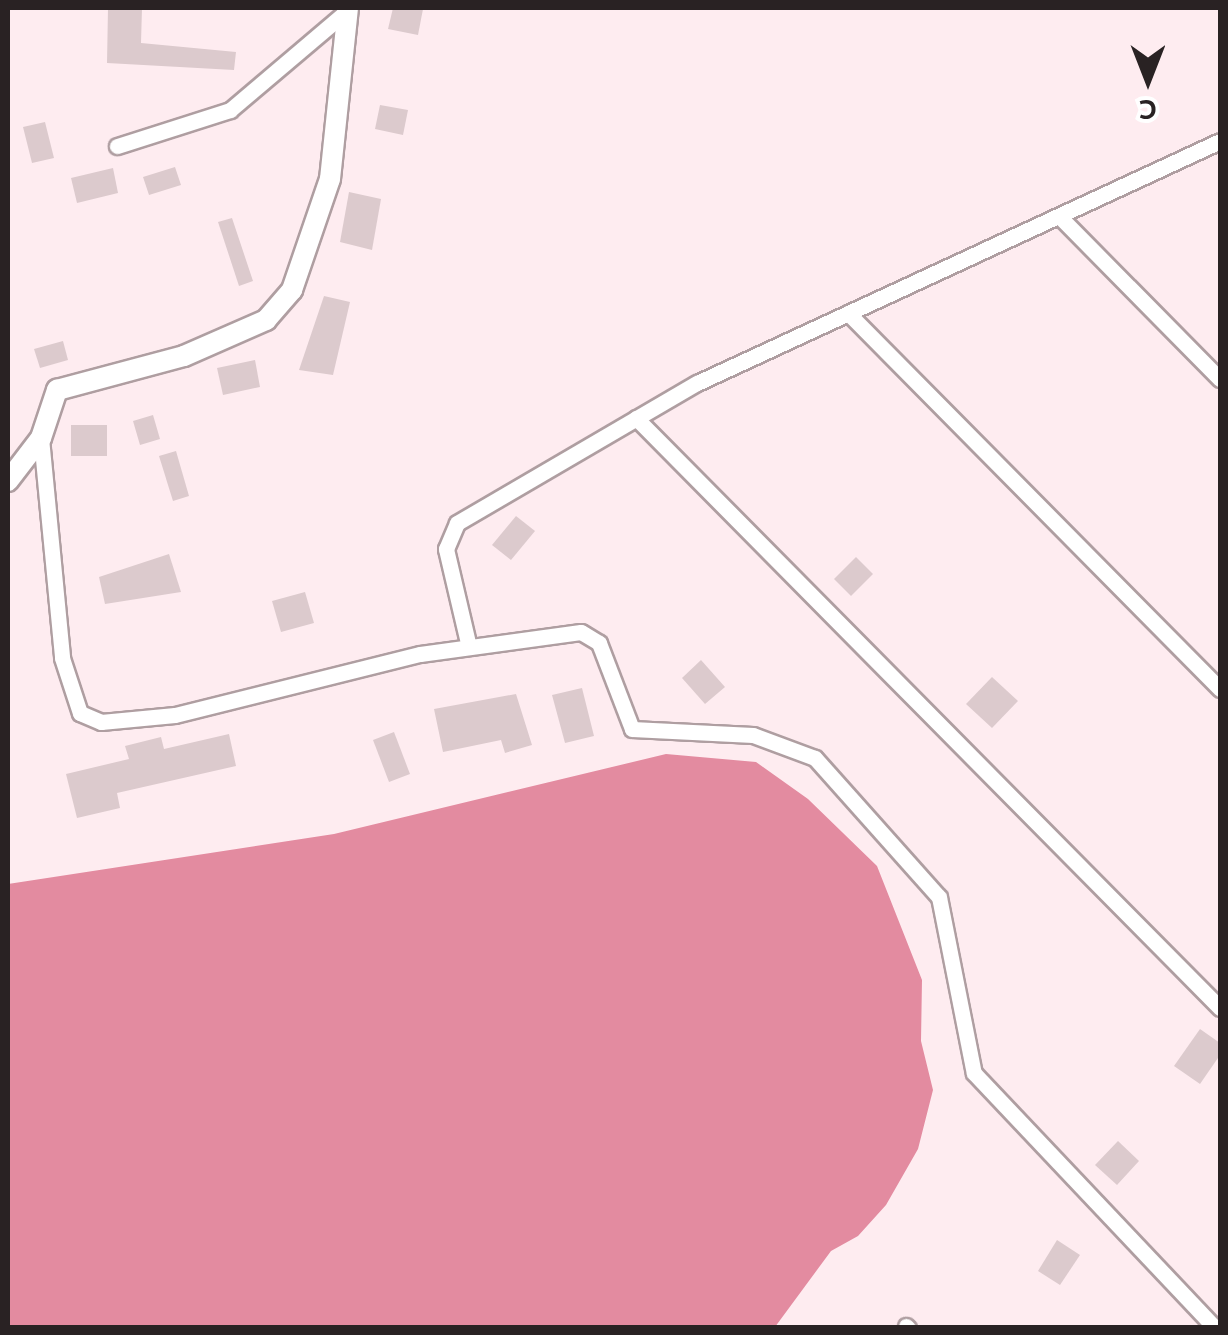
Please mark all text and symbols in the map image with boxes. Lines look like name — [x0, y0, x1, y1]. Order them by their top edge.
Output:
north arrow — [1098, 30, 1198, 130]
text: С — [1139, 95, 1157, 126]

